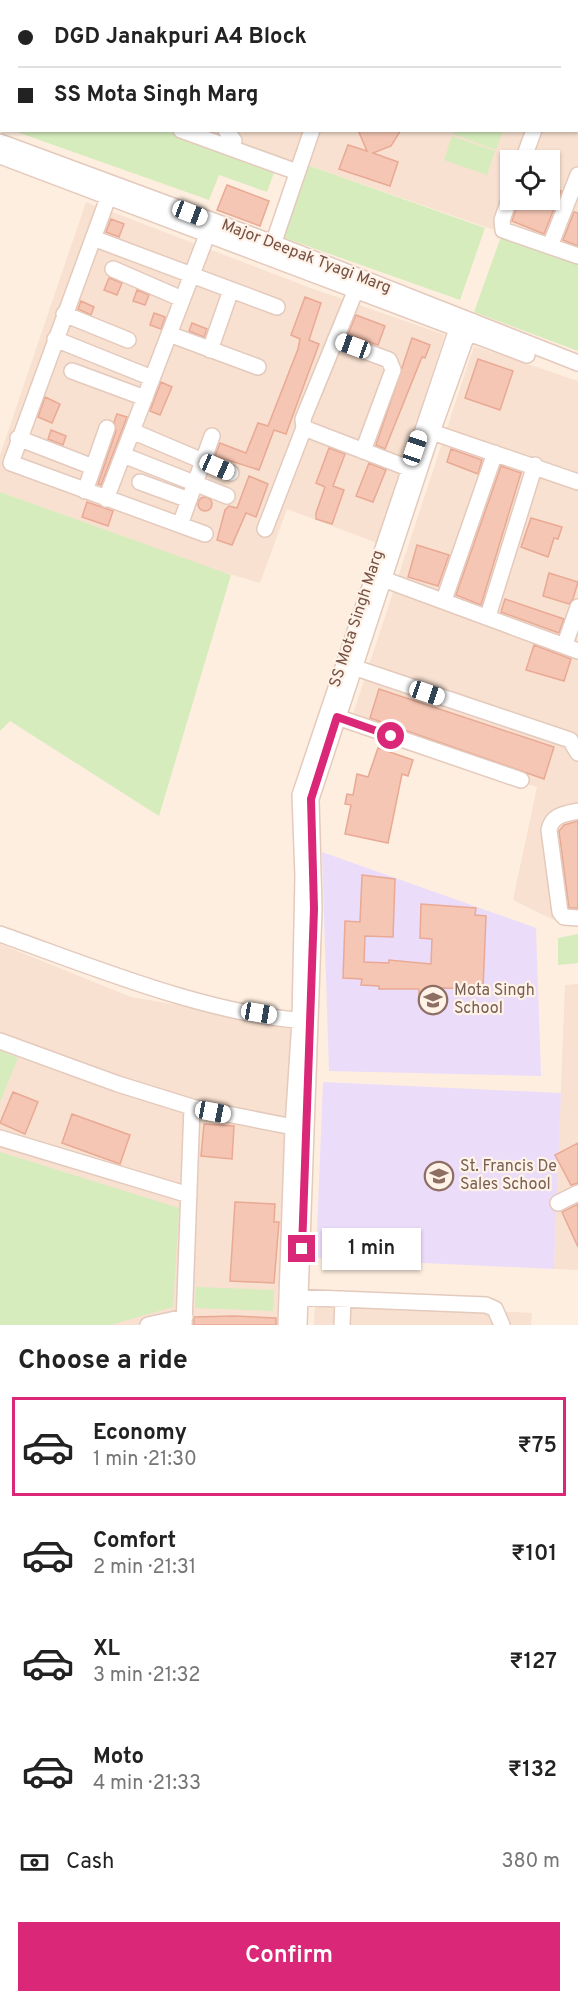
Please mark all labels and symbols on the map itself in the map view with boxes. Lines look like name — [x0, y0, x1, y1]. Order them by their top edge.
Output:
car — [170, 198, 210, 228]
street label: Major Deepak Tyagi Marg — [218, 215, 394, 299]
car — [333, 331, 373, 361]
car — [401, 428, 429, 468]
car — [197, 451, 237, 483]
street label: SS Mota Singh Marg — [325, 548, 389, 690]
car — [407, 679, 447, 707]
route start — [377, 722, 404, 749]
place label: Mota Singh School — [454, 981, 535, 1019]
school or university icon: Mota Singh School — [417, 984, 449, 1016]
car — [240, 1001, 278, 1025]
car — [194, 1100, 232, 1124]
place label: St. Francis De Sales School — [460, 1157, 557, 1195]
school or university icon: St. Francis De Sales School — [423, 1160, 455, 1192]
callout: 1 min — [323, 1228, 422, 1270]
route end — [288, 1235, 315, 1262]

